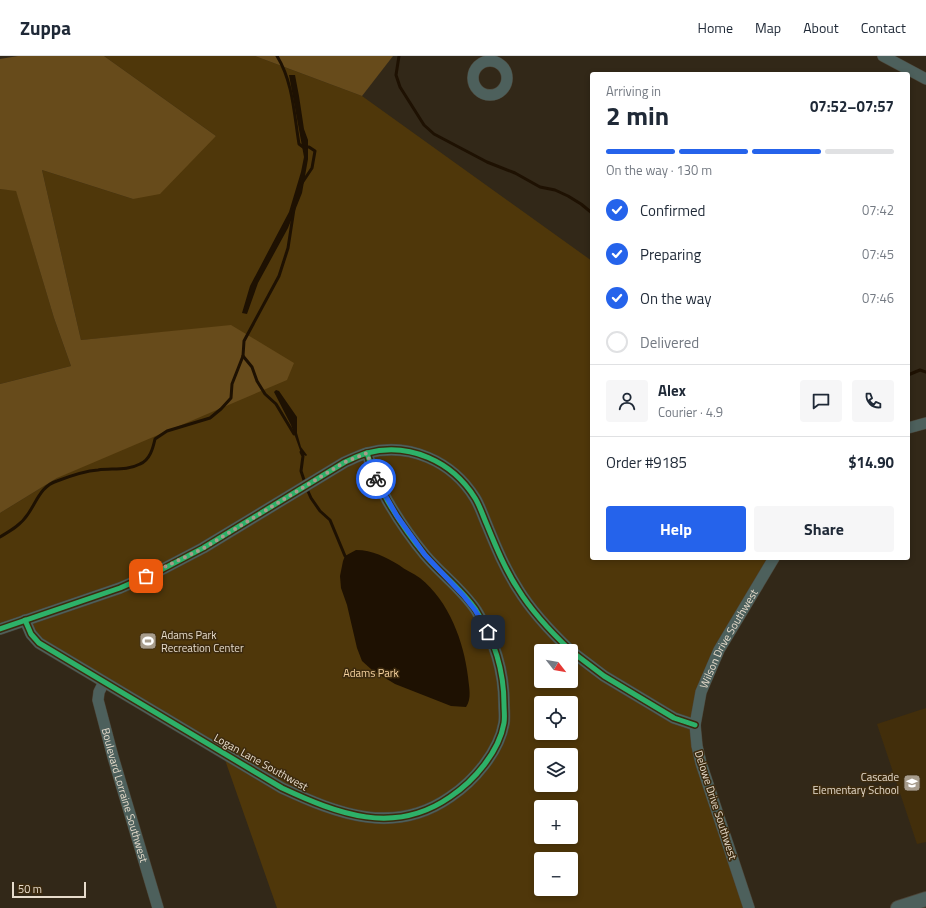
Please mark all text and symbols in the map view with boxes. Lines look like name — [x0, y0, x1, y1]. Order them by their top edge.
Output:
text: Zuppa — [20, 13, 71, 42]
text: Home — [698, 17, 733, 38]
text: Map — [755, 17, 781, 38]
text: About — [803, 17, 839, 38]
text: Contact — [861, 17, 906, 38]
text: Arriving in — [606, 81, 661, 101]
text: 07:52–07:57 — [810, 95, 894, 118]
text: 2 min — [606, 96, 669, 135]
text: On the way · 130 m — [606, 160, 712, 180]
icon: check — [606, 199, 628, 221]
text: Confirmed — [640, 199, 705, 222]
text: 07:42 — [862, 200, 894, 220]
icon: check — [606, 243, 628, 265]
text: Preparing — [640, 243, 701, 266]
text: 07:45 — [862, 244, 894, 264]
icon: check — [606, 287, 628, 309]
text: On the way — [640, 287, 712, 310]
text: 07:46 — [862, 288, 894, 308]
text: Delivered — [640, 331, 699, 354]
text: Alex — [658, 379, 686, 402]
button: person — [606, 380, 648, 422]
button: chat — [800, 380, 842, 422]
button: phone — [852, 380, 894, 422]
text: Courier · 4.9 — [658, 402, 723, 422]
text: Order #9185 — [606, 451, 687, 474]
text: $14.90 — [848, 451, 894, 474]
courier — [356, 459, 396, 499]
icon: bike — [365, 468, 387, 490]
button: Help — [606, 506, 746, 552]
button: Share — [754, 506, 894, 552]
pin — [129, 559, 163, 593]
icon: bag — [135, 565, 157, 587]
street label: Wilson Drive Southwest — [696, 586, 762, 691]
pin — [471, 615, 505, 649]
icon: home — [477, 621, 499, 643]
place label: Adams Park Recreation Center — [161, 627, 244, 656]
sports icon: Adams Park Recreation Center — [138, 631, 158, 651]
north arrow — [534, 644, 578, 688]
map controls — [534, 644, 578, 896]
park label: Adams Park — [343, 665, 400, 681]
button: locate — [534, 696, 578, 740]
street label: Boulevard Lorraine Southwest — [98, 726, 152, 865]
street label: Logan Lane Southwest — [211, 729, 311, 795]
button: layers — [534, 748, 578, 792]
street label: Delowe Drive Southwest — [691, 748, 741, 862]
place label: Cascade Elementary School — [812, 769, 899, 798]
school or university icon: Cascade Elementary School — [902, 773, 922, 793]
button: + — [534, 800, 578, 844]
button: − — [534, 852, 578, 896]
scale bar — [12, 880, 86, 899]
text: 50 m — [18, 881, 42, 897]

